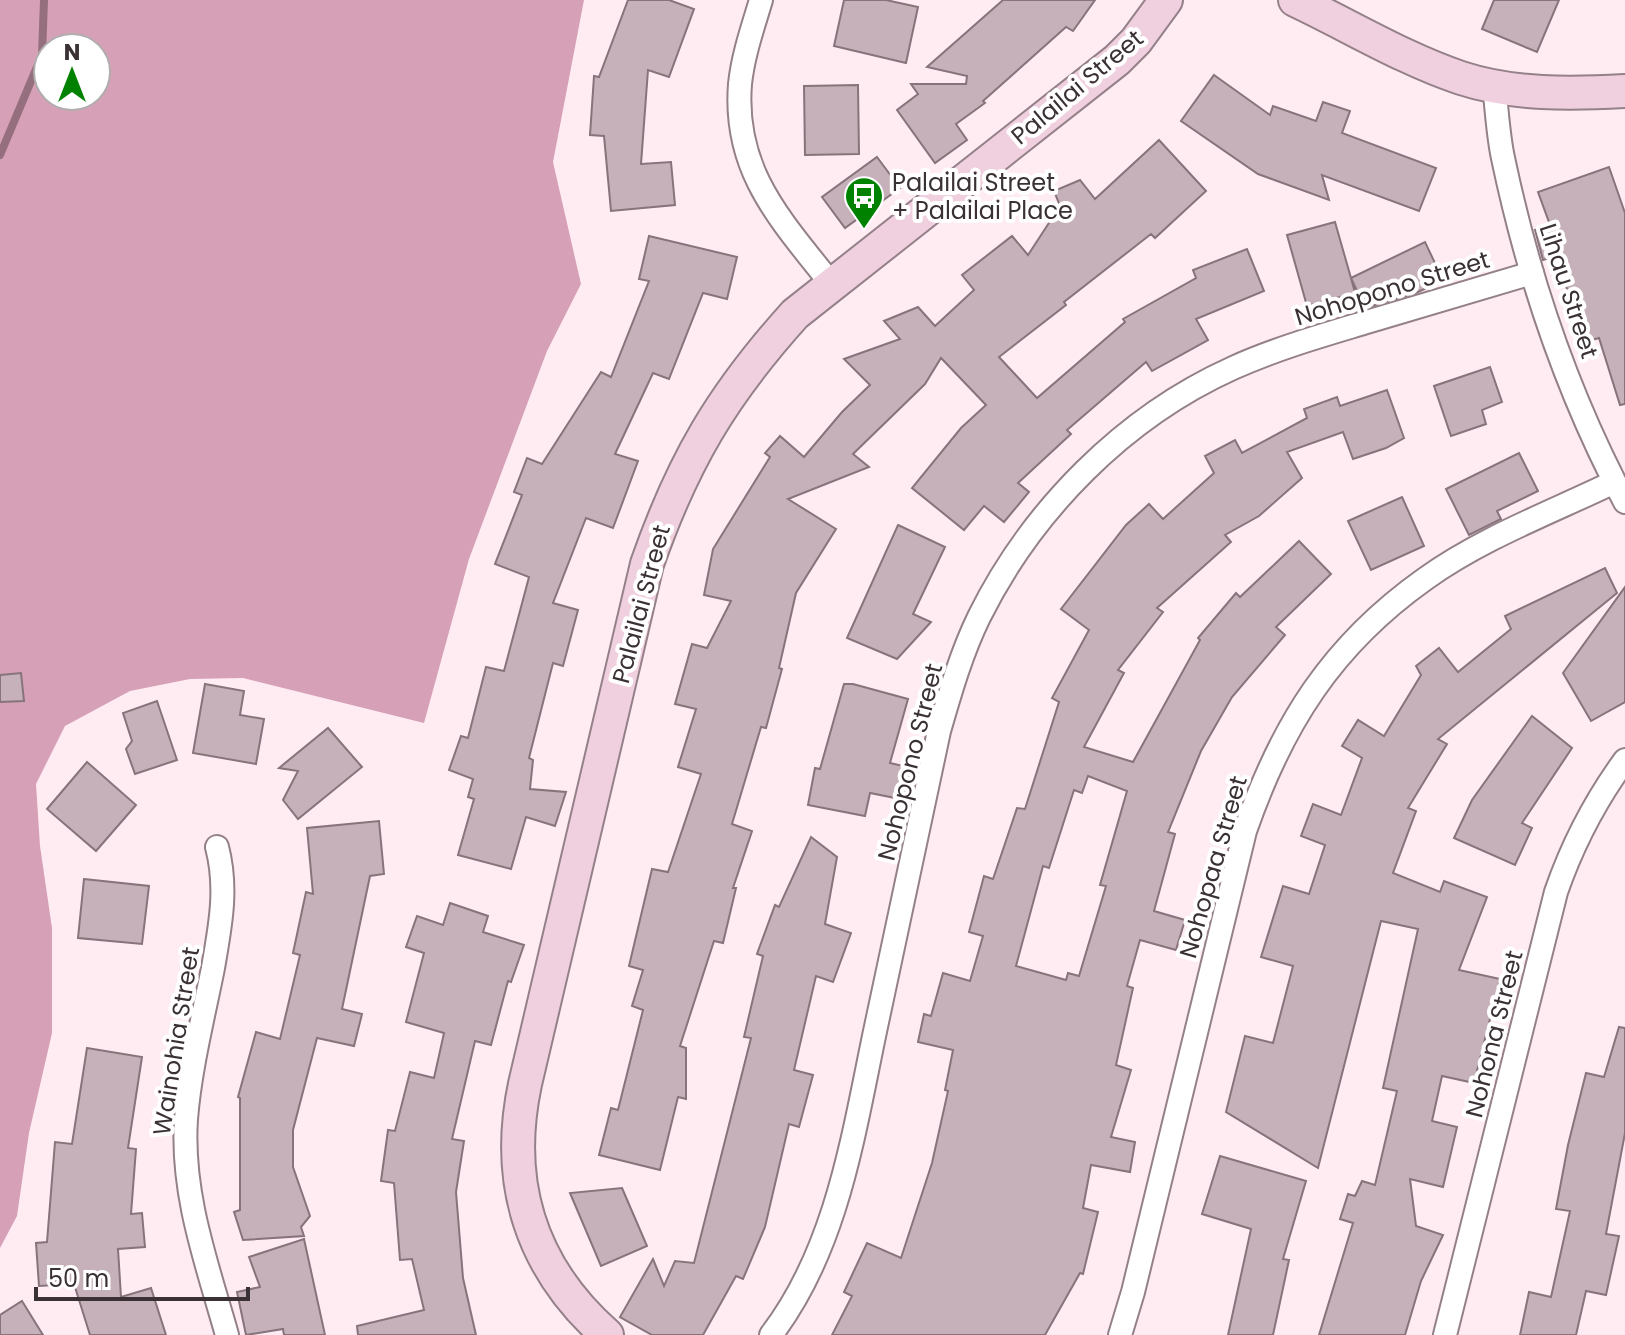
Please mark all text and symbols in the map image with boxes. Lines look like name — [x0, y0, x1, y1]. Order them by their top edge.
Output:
street label: Palailai Street — [1004, 22, 1150, 152]
north arrow — [32, 32, 112, 112]
text: N — [64, 37, 80, 68]
place label: Palailai Street + Palailai Place — [892, 166, 1073, 227]
bus stop icon: Palailai Street + Palailai Place — [843, 175, 885, 230]
street label: Lihau Street — [1532, 219, 1606, 363]
street label: Nohopono Street — [1291, 243, 1493, 333]
street label: Palailai Street — [604, 521, 678, 687]
street label: Nohopono Street — [870, 660, 950, 864]
street label: Nohopaa Street — [1171, 772, 1255, 962]
street label: Wainohia Street — [145, 944, 207, 1138]
street label: Nohona Street — [1457, 947, 1531, 1121]
scale bar — [36, 1251, 248, 1301]
text: 50 m — [48, 1262, 109, 1295]

